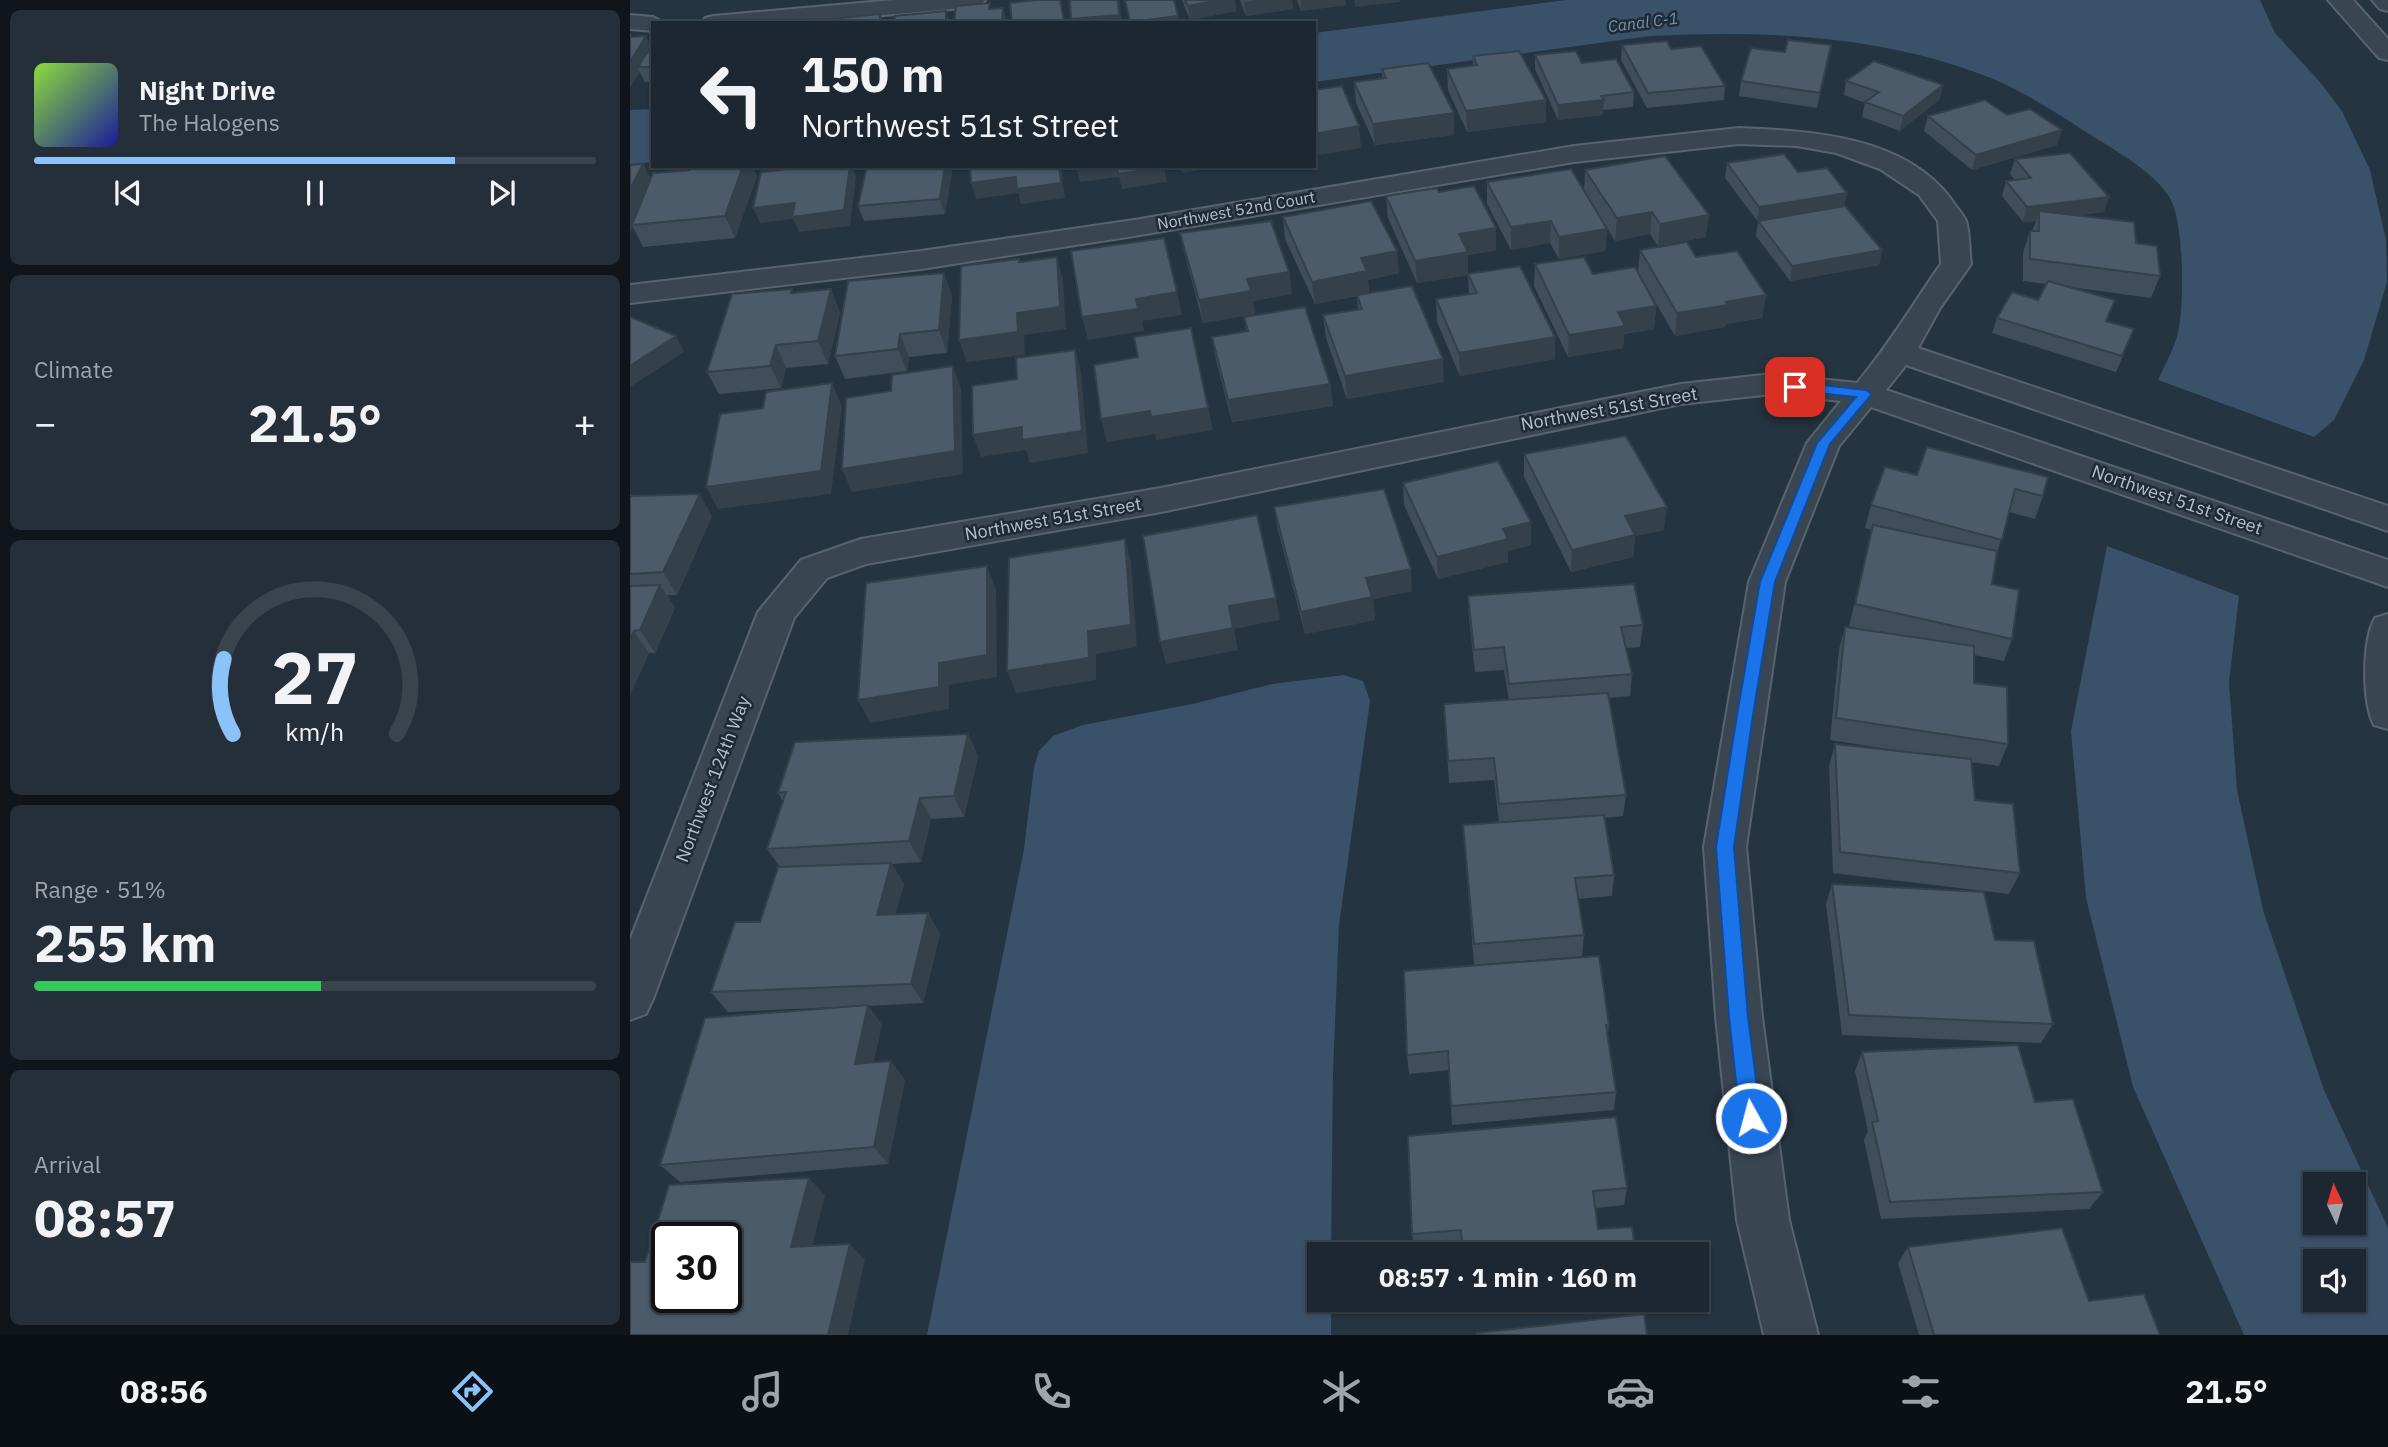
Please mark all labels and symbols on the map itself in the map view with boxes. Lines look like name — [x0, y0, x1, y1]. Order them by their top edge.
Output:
water label: Canal C-1 — [1607, 8, 1679, 36]
street label: Northwest 52nd Court — [1156, 186, 1316, 234]
pin — [1765, 357, 1825, 417]
street label: Northwest 51st Street — [1519, 382, 1699, 435]
street label: Northwest 51st Street — [2089, 460, 2266, 540]
street label: Northwest 51st Street — [963, 492, 1143, 545]
street label: Northwest 124th Way — [670, 692, 755, 865]
position arrow — [1714, 1081, 1788, 1155]
north arrow — [2303, 1172, 2366, 1236]
speed limit sign: 30 — [651, 1222, 742, 1313]

